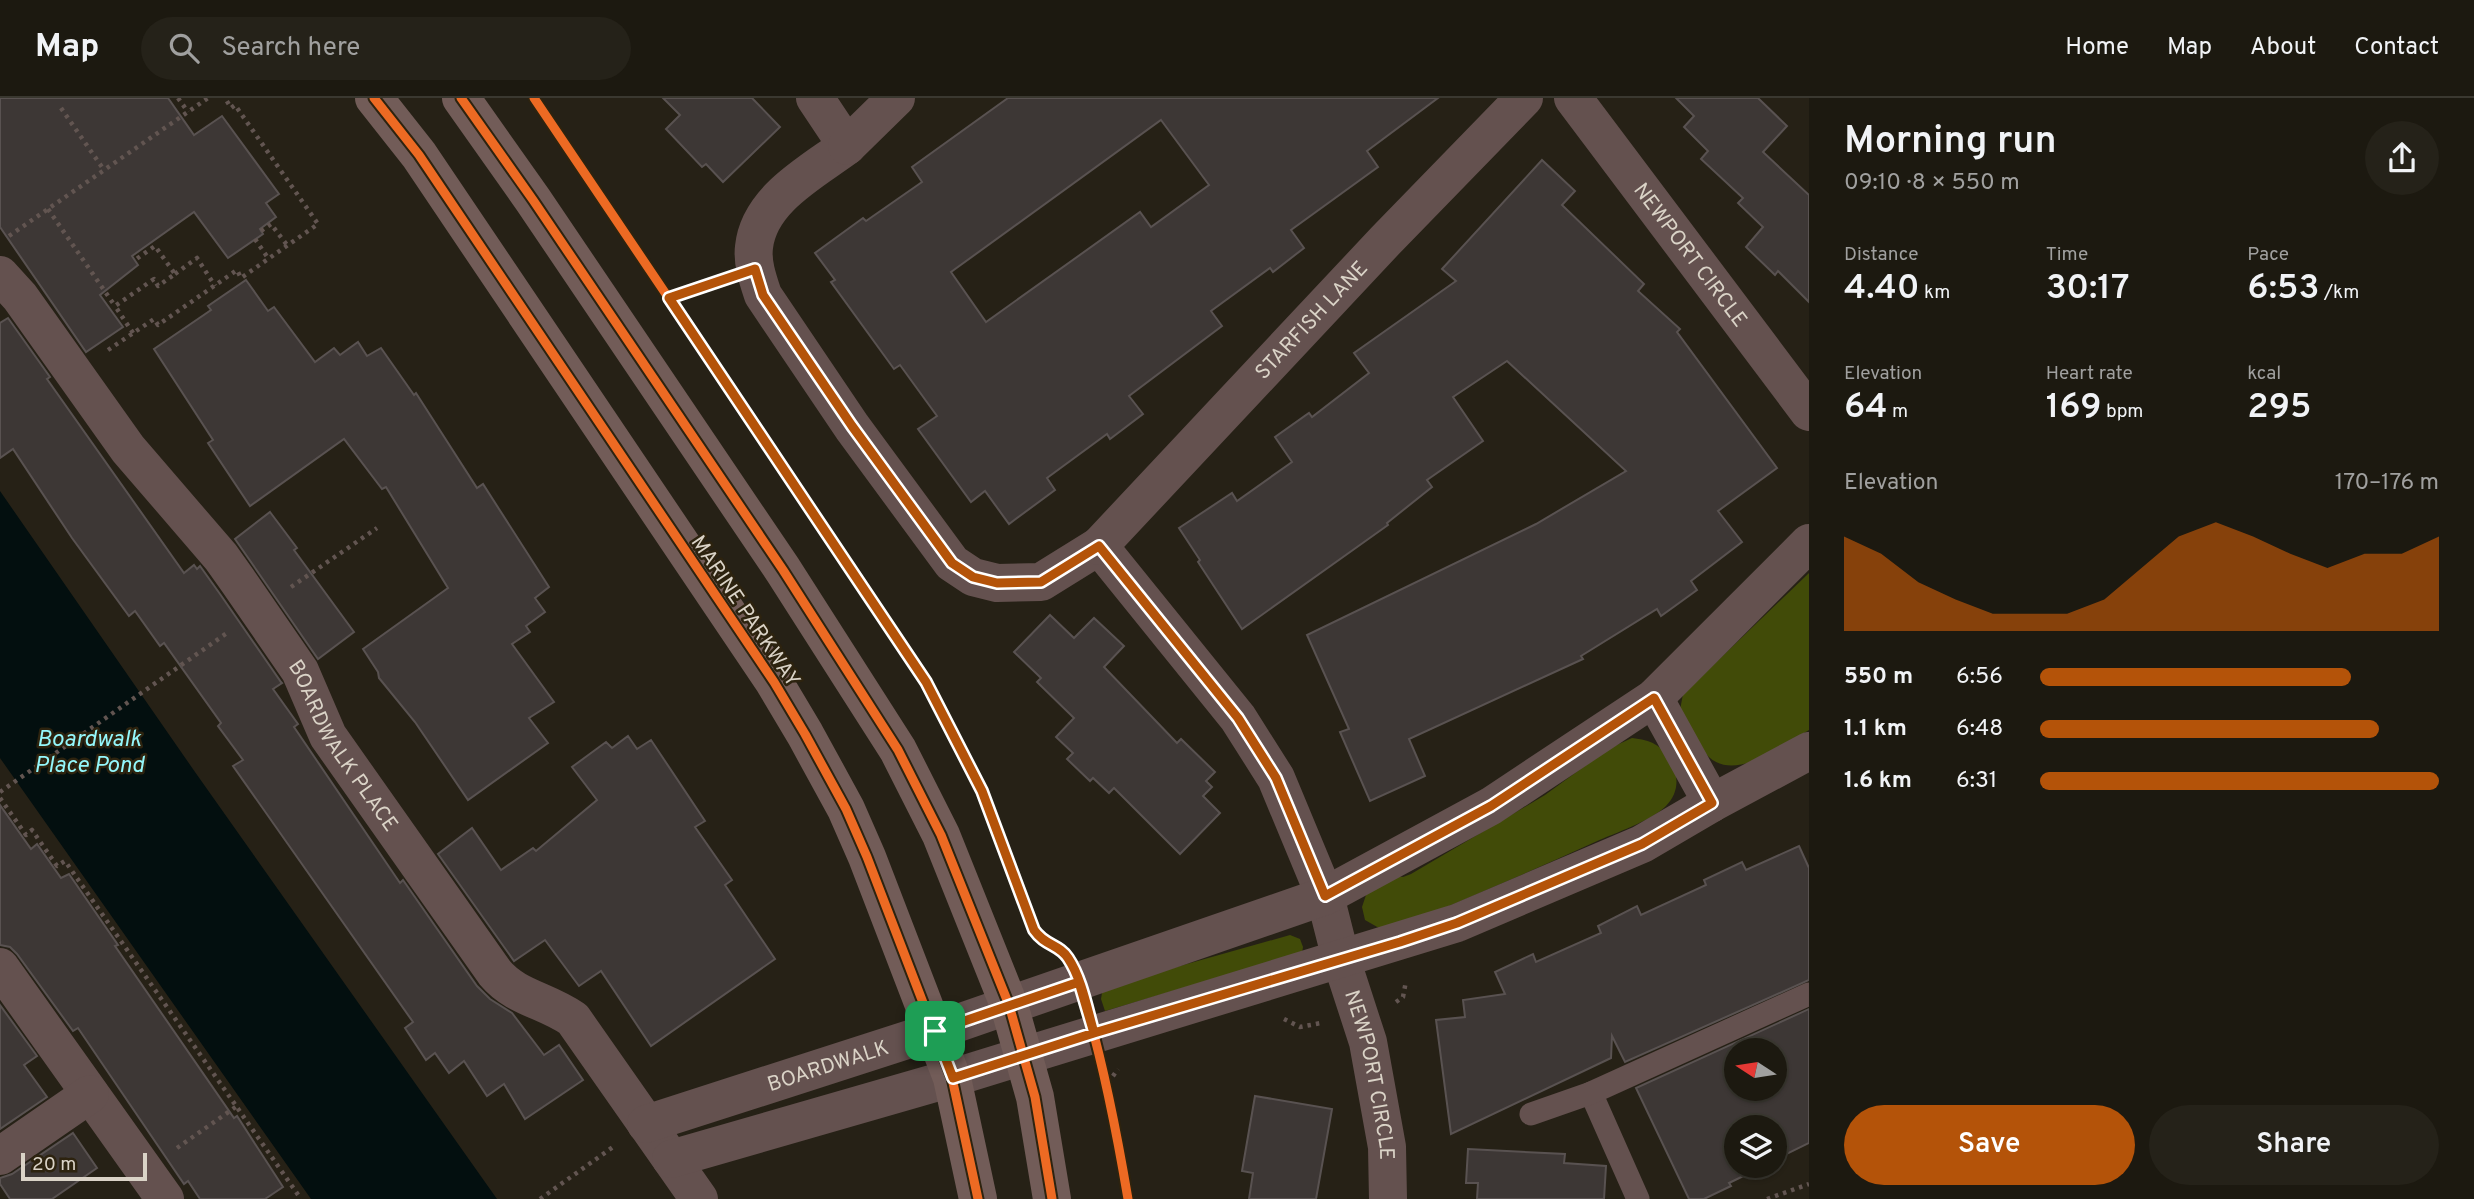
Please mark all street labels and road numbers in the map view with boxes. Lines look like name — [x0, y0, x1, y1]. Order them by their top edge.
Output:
street label: NEWPORT CIRCLE — [1627, 178, 1753, 333]
street label: STARFISH LANE — [1250, 256, 1374, 386]
street label: MARINE PARKWAY — [684, 531, 806, 693]
street label: BOARDWALK PLACE — [281, 655, 403, 837]
street label: NEWPORT CIRCLE — [1337, 987, 1399, 1160]
street label: BOARDWALK — [764, 1035, 892, 1099]

